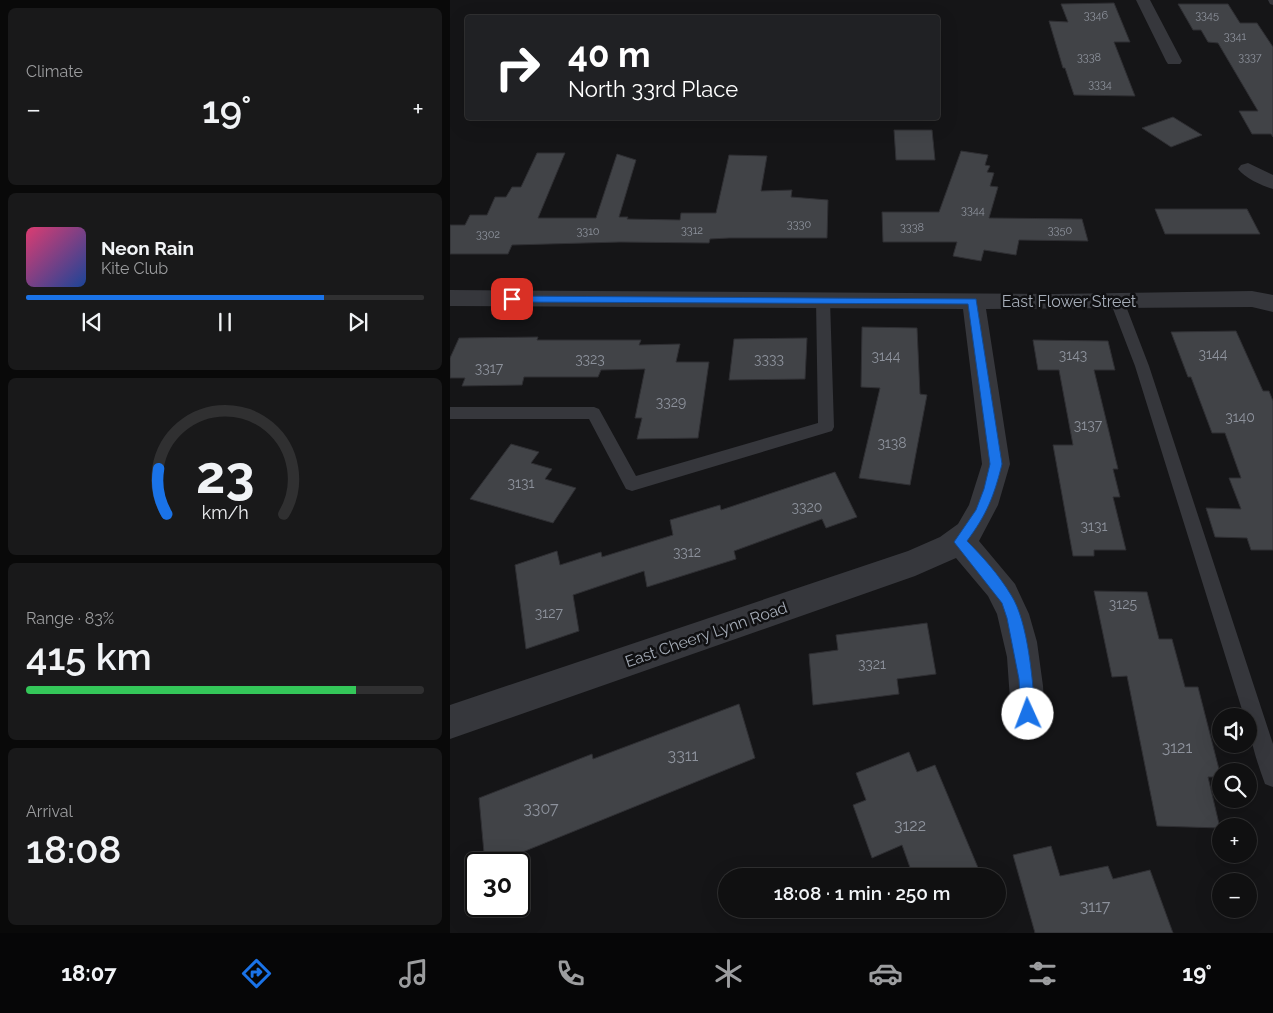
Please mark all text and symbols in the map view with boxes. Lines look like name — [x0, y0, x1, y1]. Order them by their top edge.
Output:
house number: 3346 — [1084, 9, 1109, 22]
house number: 3345 — [1195, 9, 1219, 22]
house number: 3341 — [1224, 30, 1247, 43]
text: 40 m — [568, 34, 650, 75]
icon: right — [485, 35, 550, 100]
house number: 3338 — [1077, 51, 1101, 64]
house number: 3337 — [1238, 51, 1262, 64]
text: Climate — [26, 62, 83, 81]
text: North 33rd Place — [568, 76, 738, 102]
house number: 3334 — [1088, 78, 1112, 91]
text: 19° — [202, 87, 252, 132]
text: − — [26, 93, 41, 126]
text: + — [412, 93, 424, 126]
house number: 3344 — [961, 204, 985, 217]
house number: 3330 — [787, 218, 811, 231]
house number: 3338 — [900, 221, 924, 234]
house number: 3312 — [681, 224, 703, 237]
house number: 3350 — [1048, 224, 1073, 237]
house number: 3310 — [576, 225, 600, 238]
house number: 3302 — [476, 228, 500, 241]
text: Neon Rain — [101, 237, 194, 259]
text: Kite Club — [101, 259, 168, 278]
pin — [491, 278, 533, 320]
icon: arrive — [498, 285, 526, 313]
street label: East Flower Street — [1002, 292, 1137, 311]
icon: previous — [78, 308, 106, 336]
icon: pause — [211, 308, 239, 336]
icon: next — [344, 308, 372, 336]
house number: 3144 — [1199, 346, 1228, 362]
house number: 3143 — [1059, 347, 1087, 363]
house number: 3144 — [872, 348, 901, 364]
house number: 3323 — [575, 351, 605, 367]
house number: 3333 — [754, 351, 784, 367]
house number: 3317 — [475, 360, 504, 376]
house number: 3329 — [656, 394, 686, 410]
house number: 3140 — [1225, 409, 1255, 425]
house number: 3137 — [1074, 417, 1103, 433]
house number: 3138 — [877, 435, 907, 451]
text: 23 — [196, 444, 254, 505]
house number: 3131 — [508, 475, 534, 491]
house number: 3320 — [792, 499, 822, 515]
text: km/h — [201, 502, 249, 523]
house number: 3131 — [1081, 518, 1107, 534]
house number: 3312 — [673, 544, 701, 560]
house number: 3125 — [1109, 596, 1138, 612]
street label: East Cheery Lynn Road — [622, 598, 790, 671]
house number: 3127 — [535, 605, 564, 621]
text: Range · 83% — [26, 609, 114, 628]
text: 415 km — [26, 634, 152, 679]
house number: 3321 — [858, 656, 886, 672]
position arrow — [1001, 687, 1053, 739]
map controls — [1212, 708, 1257, 918]
button: sound — [1212, 708, 1257, 753]
house number: 3121 — [1162, 738, 1192, 757]
house number: 3311 — [668, 746, 699, 765]
button: search — [1212, 763, 1257, 808]
house number: 3307 — [523, 799, 559, 818]
text: Arrival — [26, 802, 73, 821]
house number: 3122 — [894, 816, 926, 835]
button: + — [1212, 818, 1257, 863]
text: 18:08 — [26, 827, 121, 872]
speed limit sign: 30 — [465, 852, 530, 917]
button: − — [1212, 873, 1257, 918]
text: 18:08 · 1 min · 250 m — [774, 882, 950, 904]
house number: 3117 — [1080, 897, 1111, 916]
icon: directions — [239, 956, 274, 991]
icon: music — [396, 956, 431, 991]
icon: phone — [553, 956, 588, 991]
icon: climate — [711, 956, 746, 991]
icon: car — [868, 956, 903, 991]
icon: filters — [1025, 956, 1060, 991]
text: 18:07 — [61, 960, 117, 986]
text: 19° — [1182, 960, 1212, 986]

